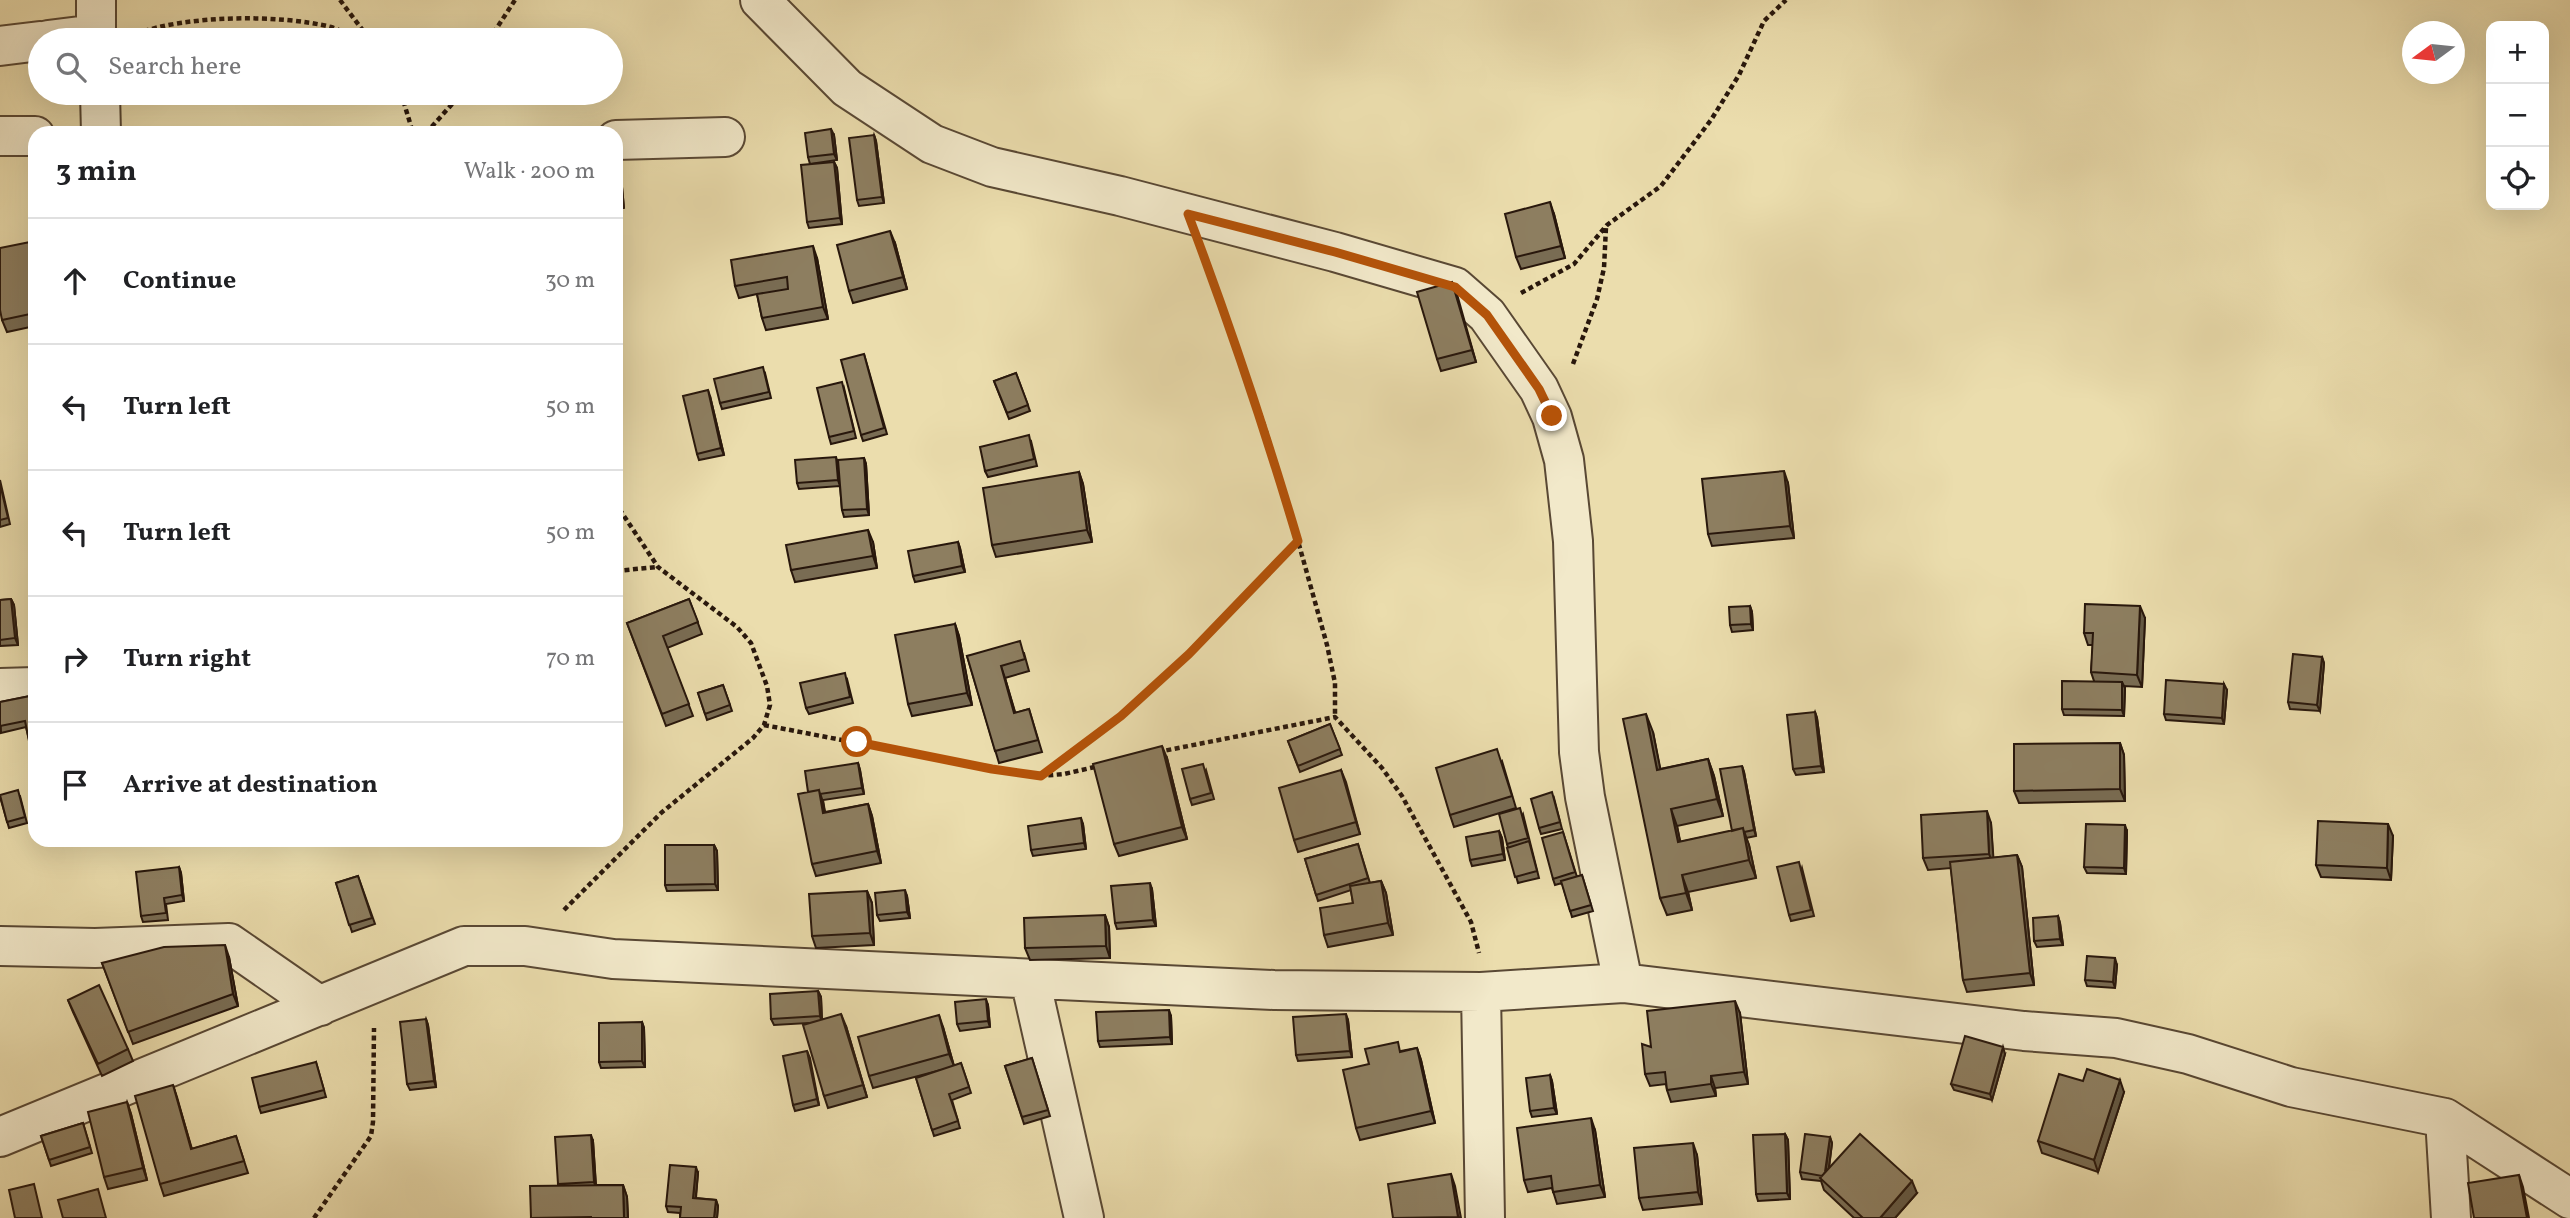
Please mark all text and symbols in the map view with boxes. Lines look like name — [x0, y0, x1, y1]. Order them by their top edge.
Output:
north arrow — [2402, 21, 2465, 84]
map controls — [2486, 21, 2549, 210]
button: + — [2486, 21, 2549, 84]
search box — [28, 28, 623, 105]
icon: search — [52, 48, 90, 86]
text: Search here — [108, 49, 241, 85]
button: − — [2486, 84, 2549, 147]
button: locate — [2486, 147, 2549, 210]
text: 3 min — [56, 151, 137, 193]
text: Walk · 200 m — [464, 156, 595, 188]
icon: ahead — [56, 262, 94, 300]
text: Continue — [123, 263, 236, 299]
text: 30 m — [545, 265, 595, 297]
icon: left — [56, 388, 94, 426]
text: Turn left — [123, 389, 231, 425]
text: 50 m — [546, 391, 595, 423]
route end — [1536, 400, 1567, 431]
icon: left — [56, 514, 94, 552]
text: Turn left — [123, 515, 231, 551]
text: 50 m — [546, 517, 595, 549]
icon: right — [56, 640, 94, 678]
text: Turn right — [123, 641, 251, 677]
text: 70 m — [546, 643, 595, 675]
route start — [841, 726, 872, 757]
icon: arrive — [56, 766, 94, 804]
text: Arrive at destination — [123, 767, 378, 803]

